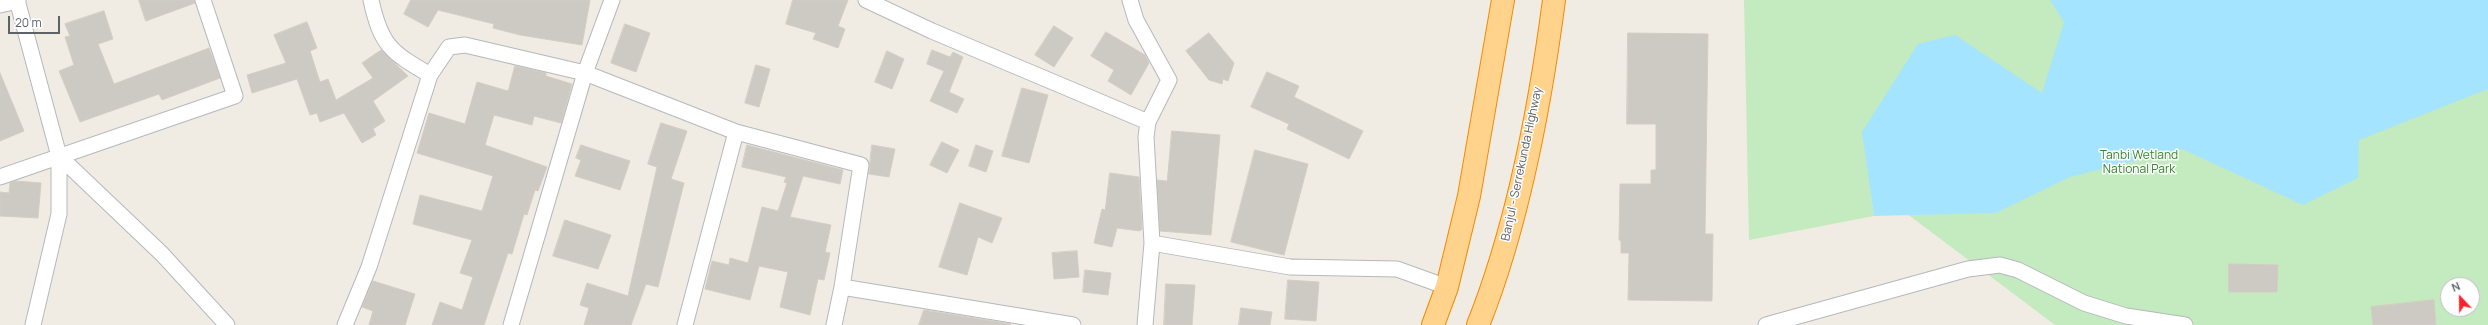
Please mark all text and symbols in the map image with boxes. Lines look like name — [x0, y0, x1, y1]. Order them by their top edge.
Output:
scale bar — [10, 8, 62, 34]
text: 20 m — [15, 14, 42, 31]
street label: Banjul - Serrekunda Highway — [1499, 86, 1545, 242]
park label: Tanbi Wetland National Park — [2100, 149, 2178, 177]
north arrow — [2440, 277, 2480, 317]
text: N — [2449, 278, 2462, 295]

